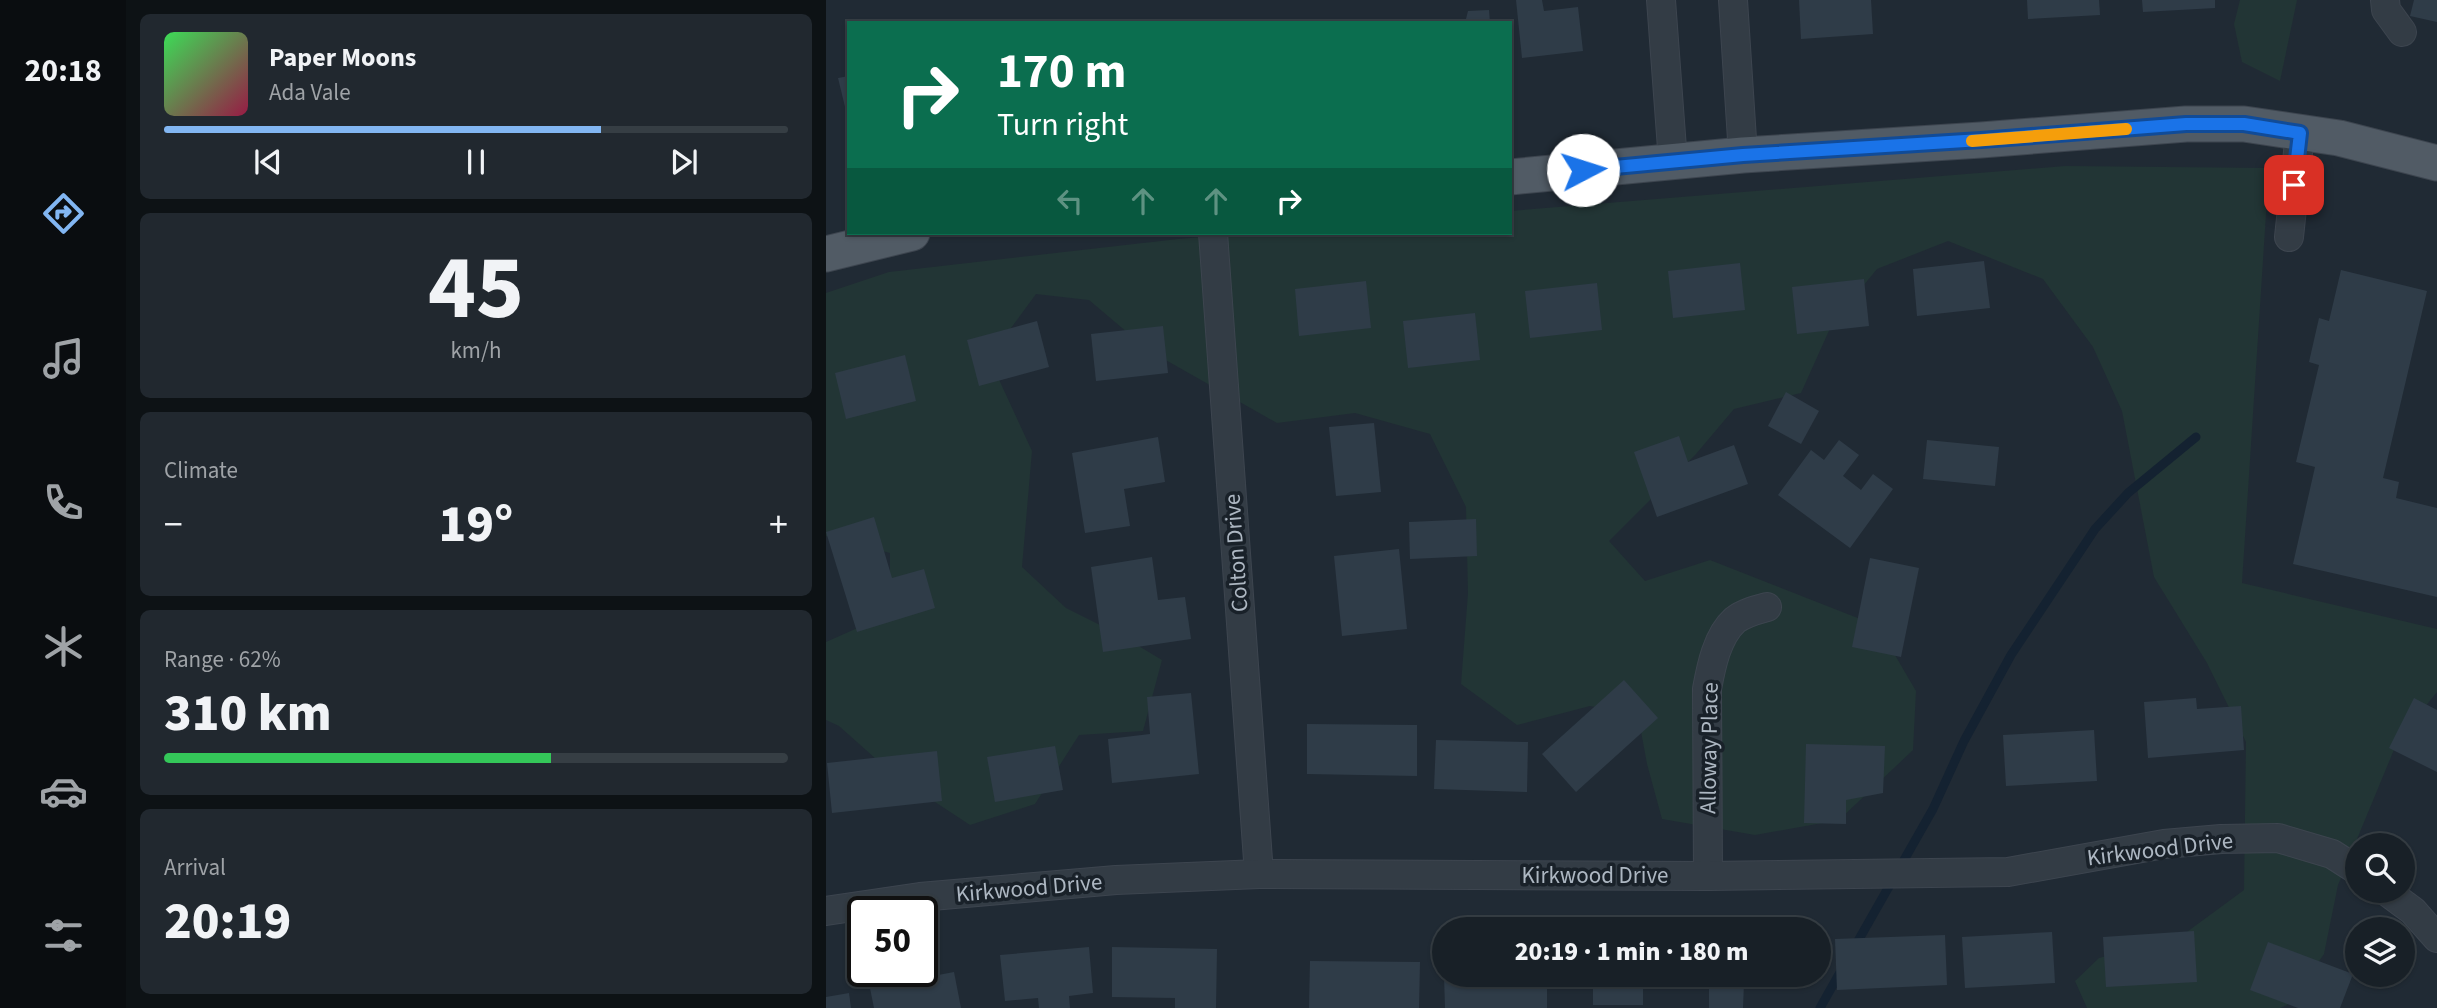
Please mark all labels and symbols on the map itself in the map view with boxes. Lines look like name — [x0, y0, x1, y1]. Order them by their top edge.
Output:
position arrow — [1546, 133, 1620, 207]
pin — [2264, 155, 2324, 215]
street label: Colton Drive — [1215, 493, 1257, 613]
street label: Alloway Place — [1691, 682, 1727, 814]
street label: Kirkwood Drive — [2085, 824, 2235, 874]
street label: Kirkwood Drive — [1522, 859, 1668, 892]
street label: Kirkwood Drive — [954, 865, 1104, 911]
speed limit sign: 50 — [847, 896, 938, 987]

